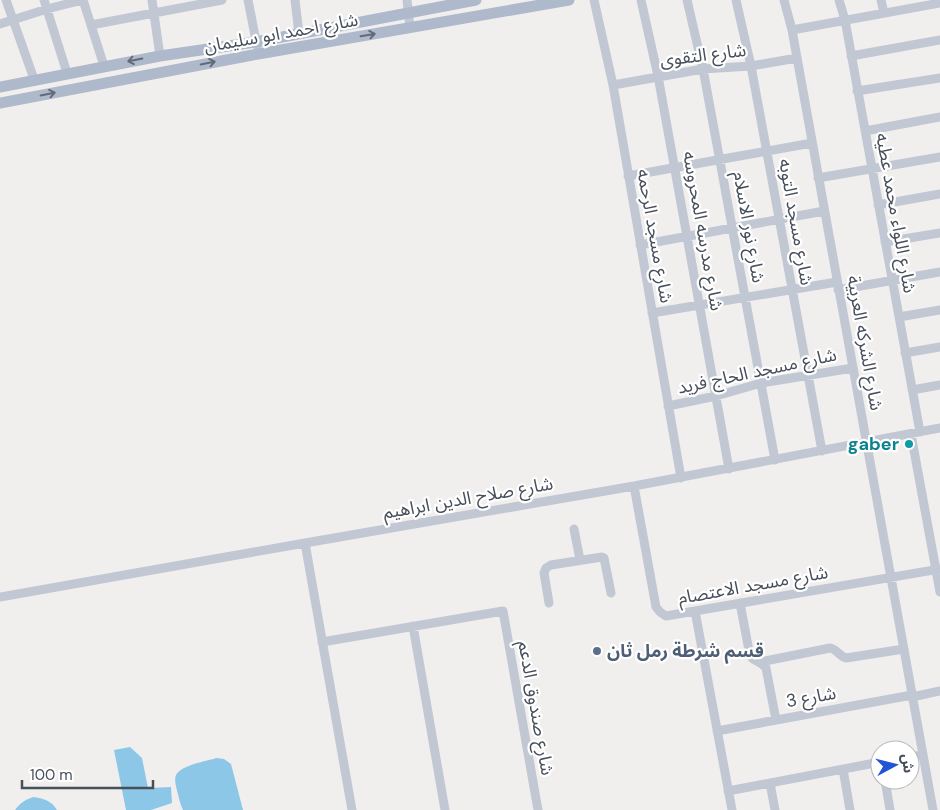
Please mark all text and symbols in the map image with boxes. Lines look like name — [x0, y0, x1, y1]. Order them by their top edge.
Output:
street label: شارع احمد ابو سليمان — [202, 8, 360, 60]
one-way arrow — [359, 30, 375, 40]
street label: شارع التقوى — [659, 38, 748, 74]
one-way arrow — [128, 56, 144, 66]
one-way arrow — [199, 58, 215, 68]
one-way arrow — [39, 88, 55, 98]
street label: شارع اللواء محمد عطيه — [868, 131, 922, 295]
street label: شارع مدرسه المحروسه — [675, 149, 729, 313]
street label: شارع مسجد التوبه — [771, 157, 819, 288]
street label: شارع مسجد الرحمه — [629, 167, 679, 305]
street label: شارع نور الاسلام — [725, 169, 771, 285]
street label: شارع الشركه العربية — [839, 274, 889, 413]
street label: شارع مسجد الحاج فريد — [675, 342, 839, 402]
place label: gaber — [848, 432, 899, 456]
marker: gaber — [903, 438, 915, 450]
street label: شارع صلاح الدين ابراهيم — [381, 471, 555, 527]
street label: شارع مسجد الاعتصام — [676, 560, 830, 612]
street label: شارع صندوق الدعم — [510, 639, 560, 778]
place label: قسم شرطة رمل ثان — [607, 639, 764, 664]
marker: قسم شرطة رمل ثان — [591, 645, 603, 657]
street label: شارع 3 — [784, 681, 838, 715]
north arrow — [870, 740, 920, 790]
text: ش — [898, 753, 918, 774]
scale bar — [22, 758, 154, 790]
text: 100 m — [30, 765, 73, 785]

